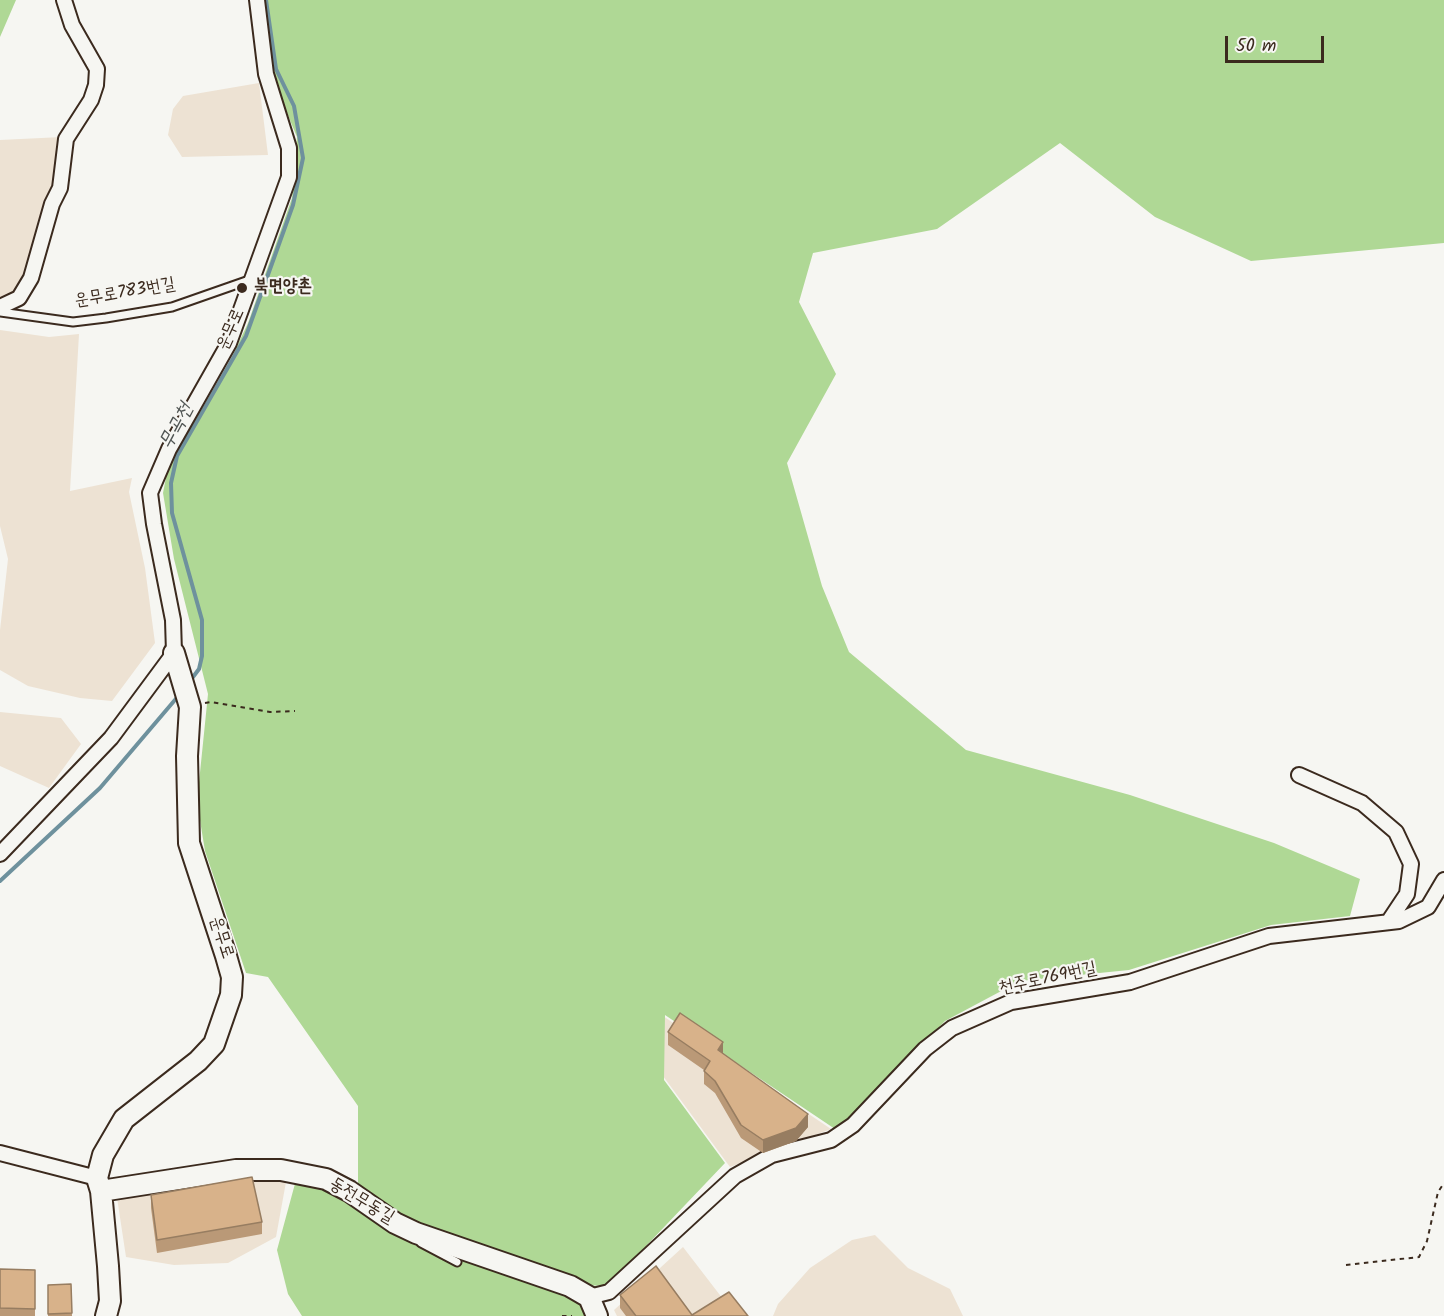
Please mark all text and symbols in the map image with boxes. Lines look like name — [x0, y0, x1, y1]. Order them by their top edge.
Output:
scale bar — [1228, 24, 1327, 62]
text: 50 m — [1236, 32, 1276, 61]
street label: 운무로783번길 — [73, 275, 177, 313]
place label: 북면양촌 — [254, 277, 312, 299]
marker: 북면양촌 — [235, 281, 249, 295]
street label: 운무로 — [213, 306, 251, 354]
water label: 무곡천 — [156, 400, 200, 454]
street label: 운무로 — [203, 914, 237, 962]
street label: 천주로769번길 — [997, 959, 1099, 1001]
street label: 동전무동길 — [324, 1174, 398, 1230]

